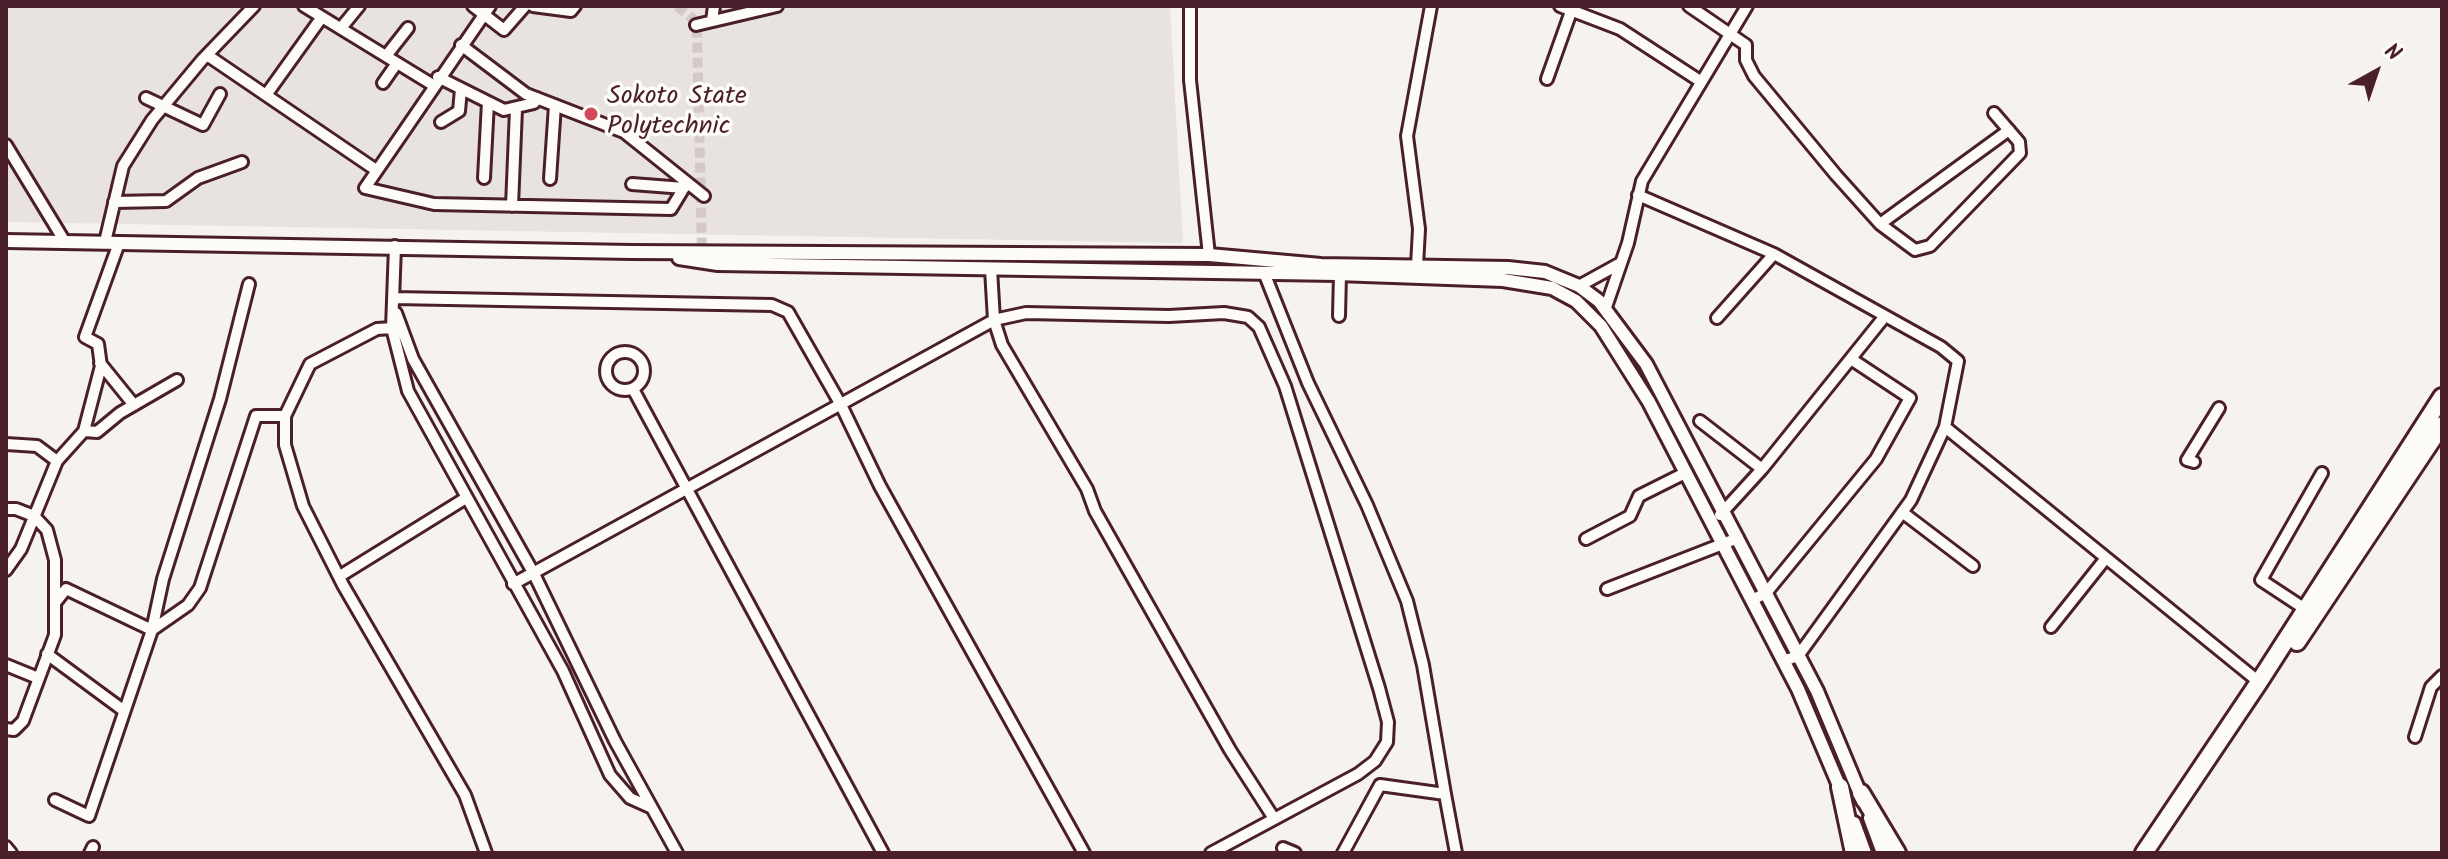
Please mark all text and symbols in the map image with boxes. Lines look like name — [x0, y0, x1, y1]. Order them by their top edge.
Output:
north arrow — [2336, 32, 2416, 112]
text: N — [2375, 35, 2408, 71]
place label: Sokoto State Polytechnic — [607, 83, 747, 144]
marker: Sokoto State Polytechnic — [582, 105, 600, 123]

